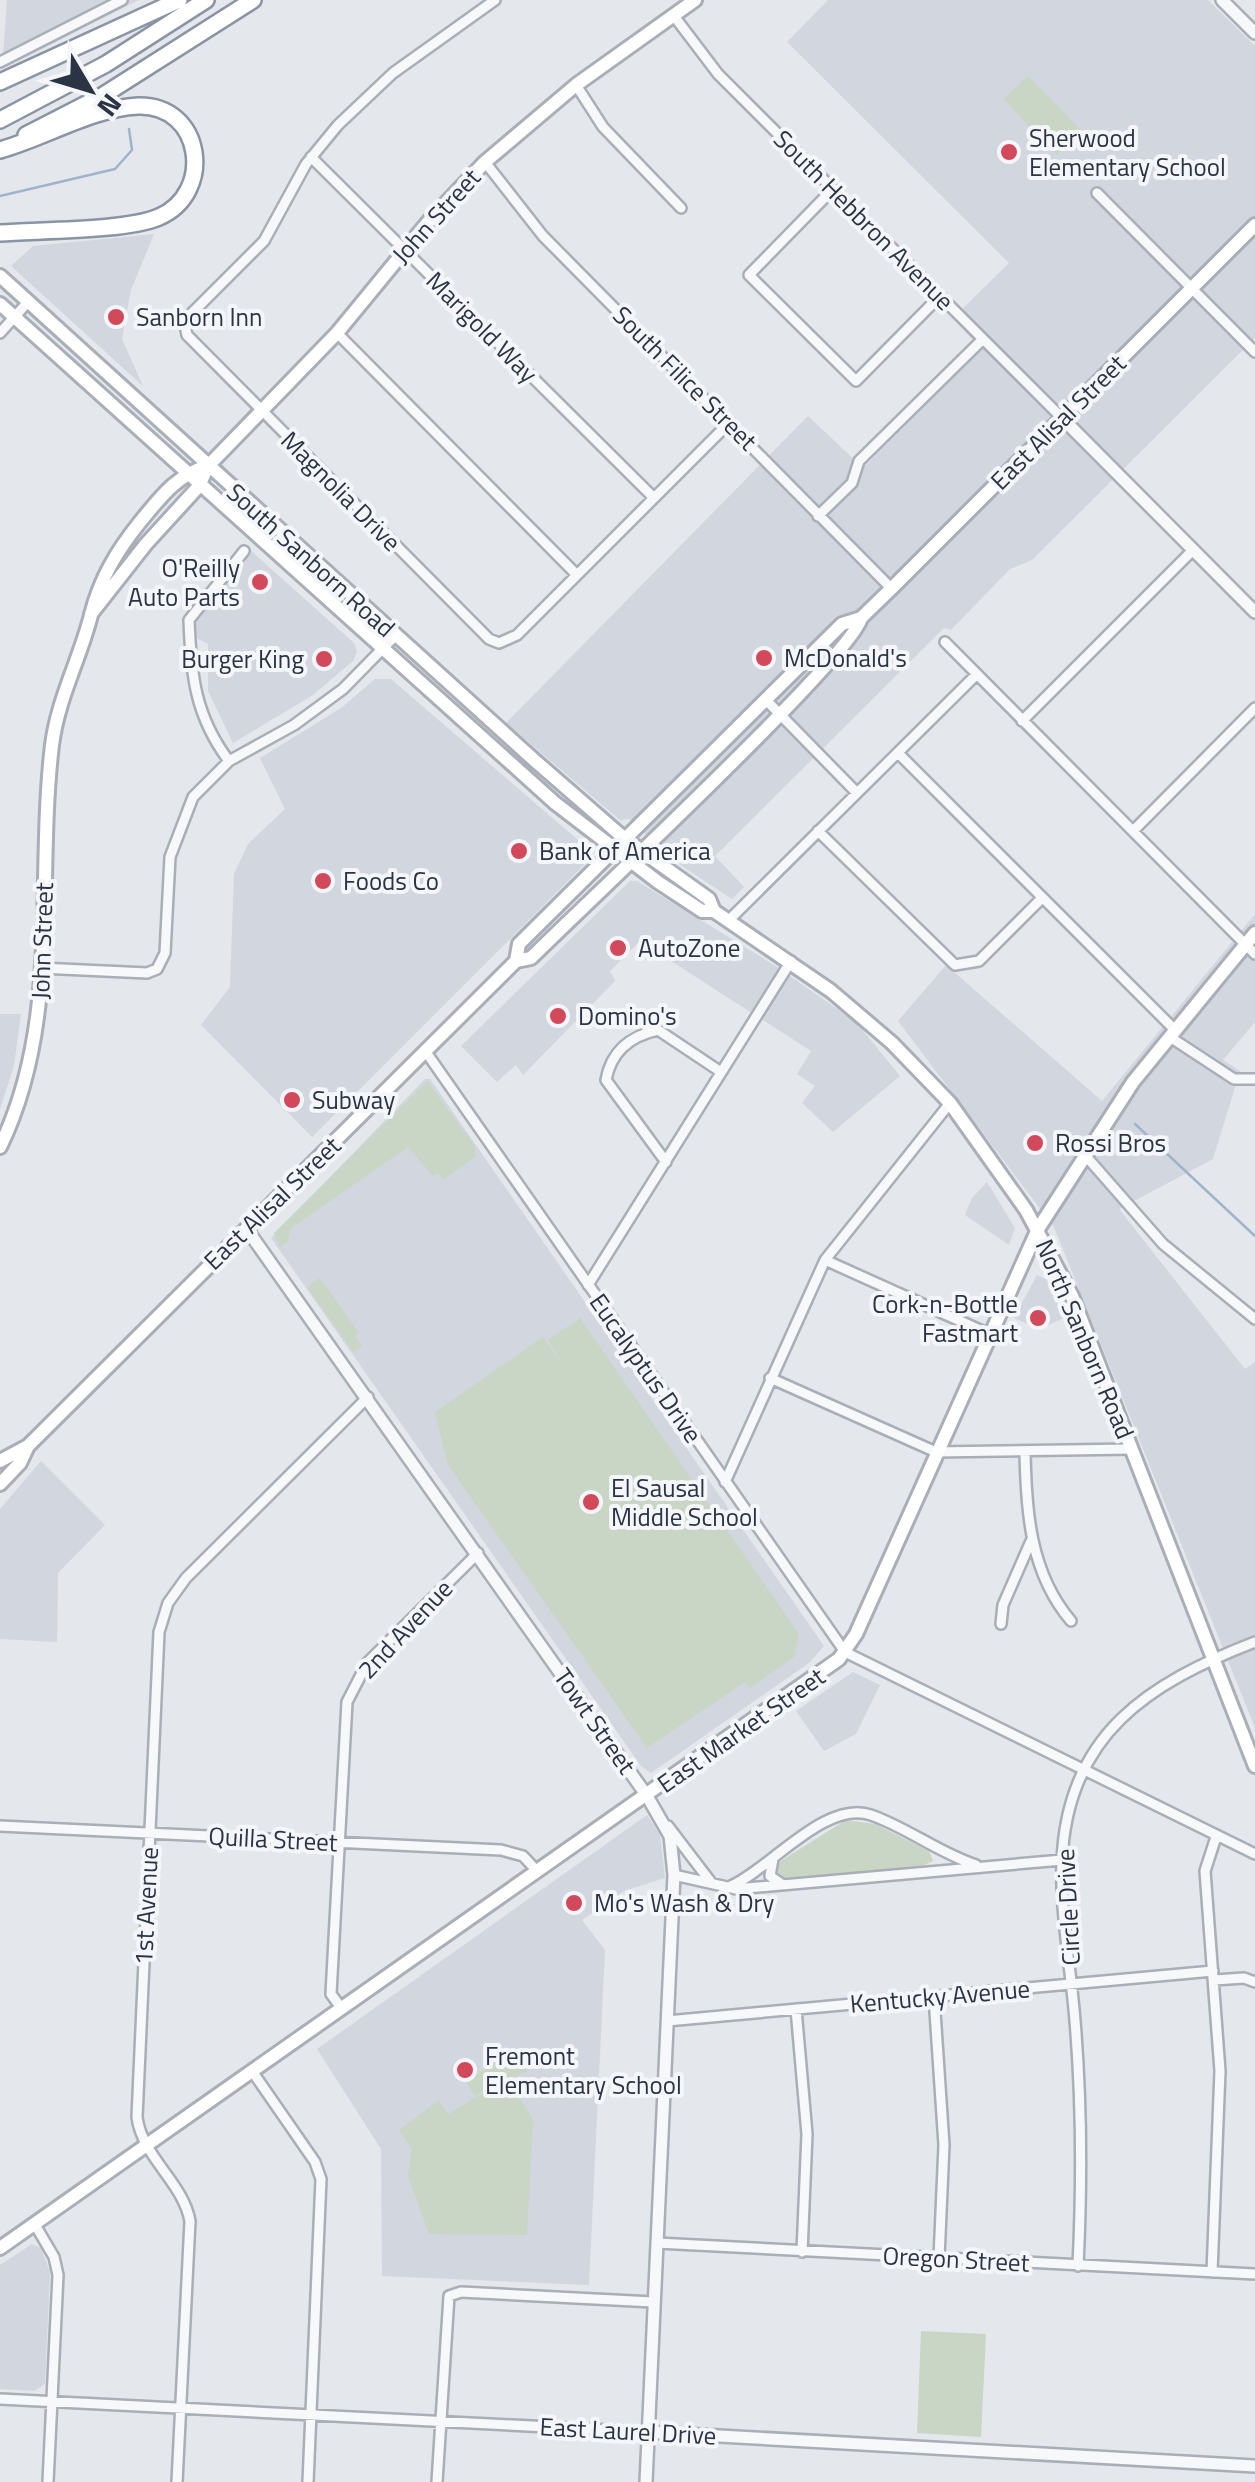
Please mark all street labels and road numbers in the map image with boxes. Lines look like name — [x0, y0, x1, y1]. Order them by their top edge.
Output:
street label: South Hebbron Avenue — [765, 121, 963, 319]
street label: John Street — [383, 160, 489, 272]
street label: Marigold Way — [417, 262, 547, 392]
street label: South Filice Street — [604, 297, 766, 459]
street label: East Alisal Street — [982, 345, 1135, 498]
street label: Magnolia Drive — [272, 422, 410, 560]
street label: South Sanborn Road — [218, 474, 404, 646]
street label: John Street — [21, 882, 63, 1000]
street label: East Alisal Street — [195, 1127, 349, 1279]
street label: North Sanborn Road — [1026, 1233, 1144, 1445]
street label: Eucalyptus Drive — [580, 1285, 712, 1451]
street label: 2nd Avenue — [349, 1571, 461, 1687]
street label: East Market Street — [649, 1658, 833, 1802]
street label: Towt Street — [545, 1660, 646, 1782]
street label: Quilla Street — [207, 1817, 339, 1861]
street label: 1st Avenue — [124, 1846, 168, 1966]
street label: Circle Drive — [1046, 1848, 1090, 1966]
street label: Kentucky Avenue — [848, 1969, 1032, 2023]
street label: Oregon Street — [882, 2236, 1031, 2282]
street label: East Laurel Drive — [539, 2407, 717, 2455]

